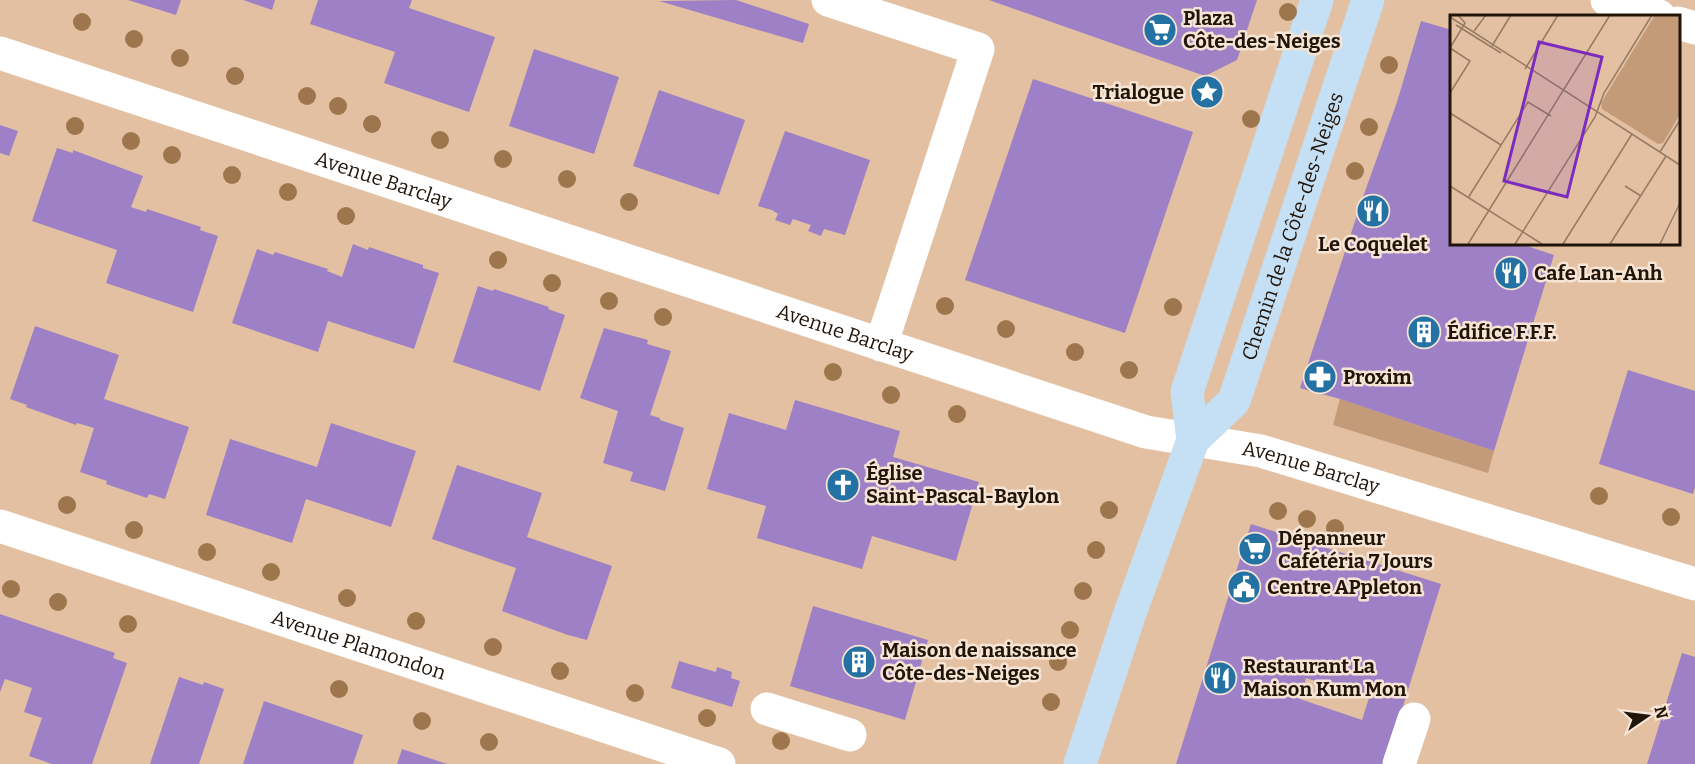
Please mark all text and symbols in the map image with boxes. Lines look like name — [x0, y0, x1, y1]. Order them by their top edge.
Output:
place label: Plaza Côte-des-Neiges — [1183, 6, 1341, 53]
supermarket icon: Plaza Côte-des-Neiges — [1142, 12, 1178, 48]
inset map — [1450, 15, 1680, 244]
place icon: Trialogue — [1189, 74, 1225, 110]
place label: Trialogue — [1092, 80, 1184, 104]
street label: Chemin de la Côte-des-Neiges — [1236, 89, 1348, 363]
street label: Avenue Barclay — [312, 146, 455, 214]
restaurant icon: Le Coquelet — [1355, 193, 1391, 229]
place label: Le Coquelet — [1318, 232, 1428, 256]
restaurant icon: Cafe Lan-Anh — [1493, 255, 1529, 291]
place label: Cafe Lan-Anh — [1534, 261, 1663, 285]
street label: Avenue Barclay — [774, 299, 917, 366]
building icon: Édifice F.F.F. — [1406, 314, 1442, 350]
place label: Édifice F.F.F. — [1447, 319, 1557, 344]
pharmacy icon: Proxim — [1302, 359, 1338, 395]
place label: Proxim — [1343, 365, 1412, 389]
street label: Avenue Barclay — [1240, 436, 1383, 499]
place label: Église Saint-Pascal-Baylon — [866, 460, 1059, 508]
church icon: Église Saint-Pascal-Baylon — [825, 467, 861, 503]
place label: Dépanneur Cafétéria 7 Jours — [1278, 526, 1433, 573]
supermarket icon: Dépanneur Cafétéria 7 Jours — [1237, 531, 1273, 567]
public building icon: Centre APpleton — [1226, 569, 1262, 605]
place label: Centre APpleton — [1267, 575, 1422, 599]
street label: Avenue Plamondon — [269, 605, 449, 685]
place label: Maison de naissance Côte-des-Neiges — [882, 638, 1077, 685]
building icon: Maison de naissance Côte-des-Neiges — [841, 644, 877, 680]
place label: Restaurant La Maison Kum Mon — [1243, 654, 1407, 701]
restaurant icon: Restaurant La Maison Kum Mon — [1202, 660, 1238, 696]
north arrow — [1617, 686, 1677, 746]
text: N — [1650, 704, 1672, 721]

